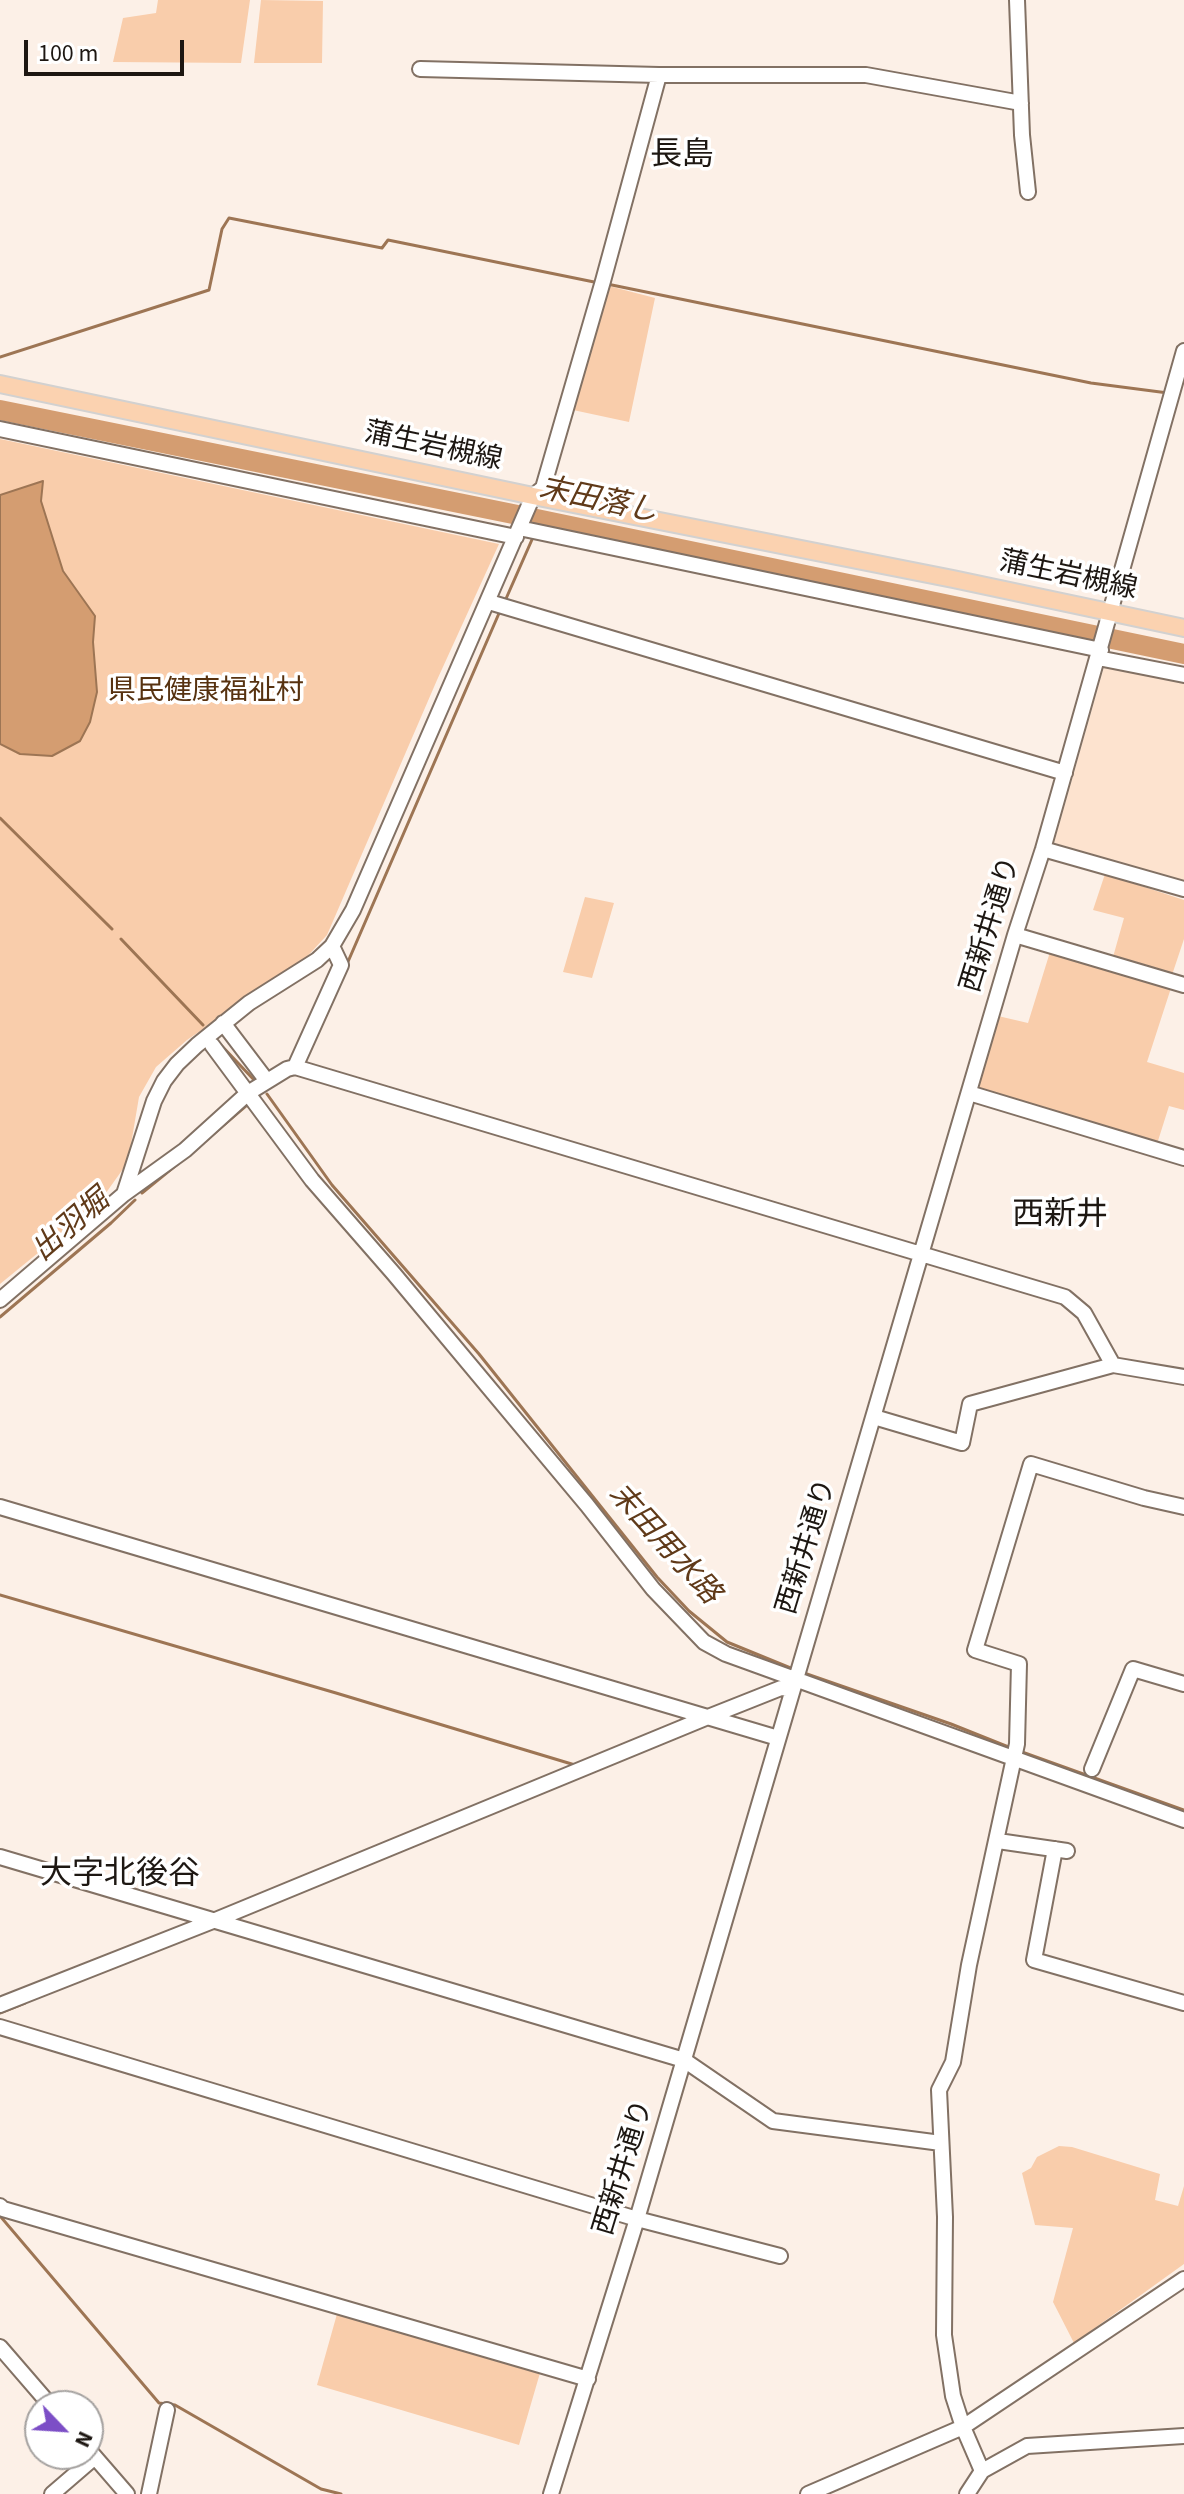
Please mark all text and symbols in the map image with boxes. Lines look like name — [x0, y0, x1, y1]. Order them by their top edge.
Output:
scale bar — [28, 24, 188, 74]
text: 100 m — [38, 36, 98, 71]
district label: 長島 — [650, 138, 714, 176]
street label: 蒲生岩槻線 — [361, 417, 505, 479]
water label: 末田落し — [536, 472, 660, 532]
street label: 蒲生岩槻線 — [996, 546, 1140, 608]
park label: 県民健康福祉村 — [108, 676, 304, 710]
street label: 西新井通り — [955, 853, 1029, 997]
water label: 出羽堀 — [26, 1184, 118, 1270]
district label: 西新井 — [1012, 1198, 1108, 1236]
street label: 西新井通り — [771, 1475, 845, 1619]
water label: 末田用水路 — [599, 1477, 727, 1613]
district label: 大字北後谷 — [40, 1857, 200, 1895]
street label: 西新井通り — [588, 2096, 662, 2240]
north arrow — [24, 2390, 104, 2470]
text: N — [66, 2426, 102, 2453]

